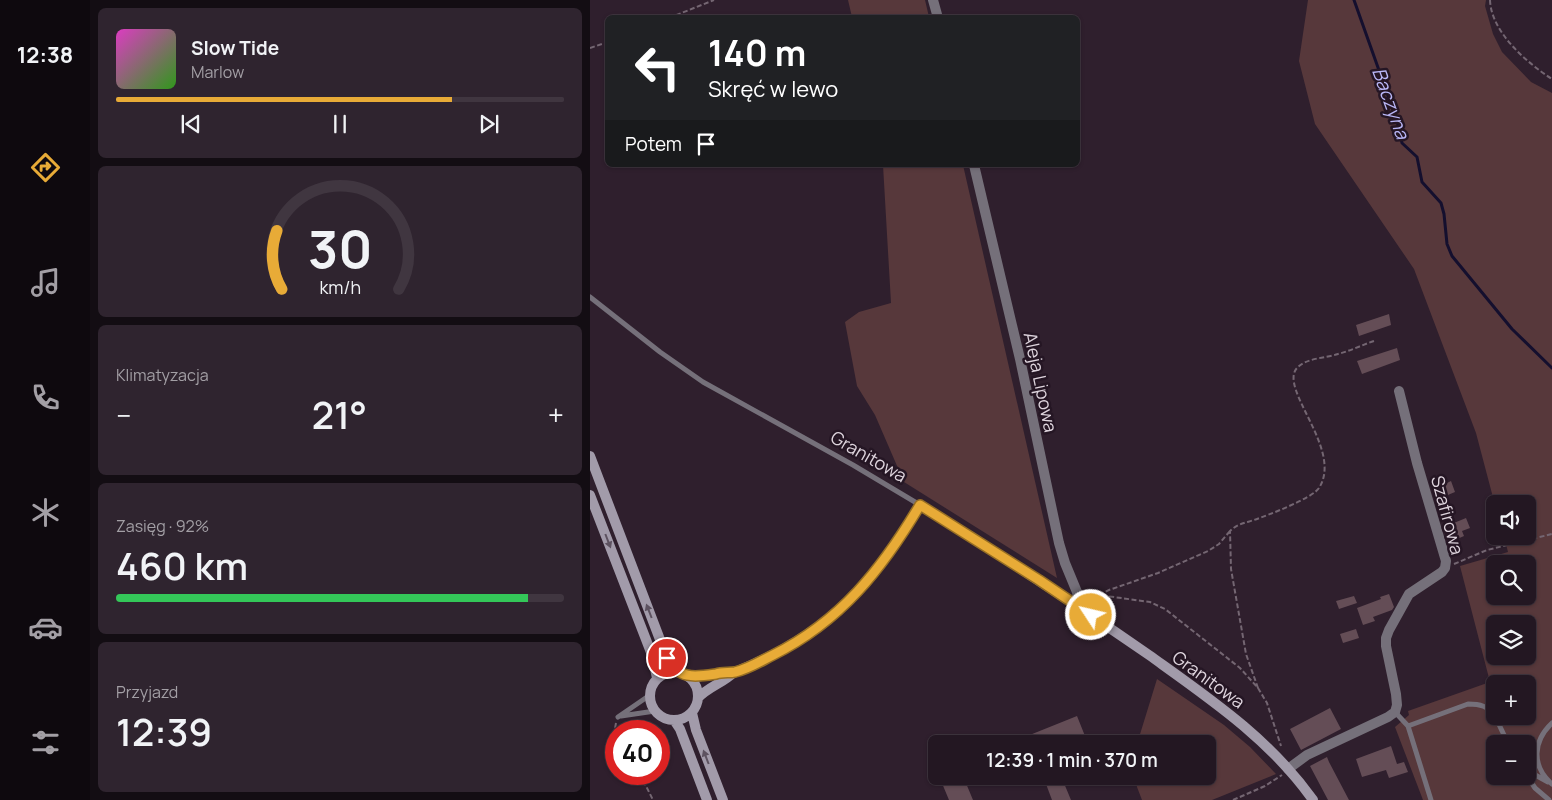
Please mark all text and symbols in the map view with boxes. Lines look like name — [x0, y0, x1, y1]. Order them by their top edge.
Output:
text: 140 m — [708, 29, 806, 77]
text: Slow Tide — [191, 35, 279, 61]
icon: left — [625, 35, 690, 100]
text: 12:38 — [17, 40, 73, 70]
text: Marlow — [191, 61, 244, 83]
water label: Baczyna — [1366, 64, 1416, 144]
text: Skręć w lewo — [708, 74, 838, 104]
icon: previous — [177, 110, 205, 138]
icon: pause — [326, 110, 354, 138]
icon: next — [475, 110, 503, 138]
icon: arrive — [692, 130, 720, 158]
text: Potem — [625, 131, 682, 157]
icon: directions — [28, 150, 63, 185]
text: 30 — [308, 213, 372, 284]
icon: music — [28, 265, 63, 300]
text: km/h — [319, 275, 361, 299]
street label: Aleja Lipowa — [1019, 330, 1063, 434]
text: Klimatyzacja — [116, 364, 209, 386]
icon: phone — [28, 380, 63, 415]
text: 21° — [312, 388, 367, 440]
text: − — [116, 396, 131, 434]
text: + — [548, 396, 564, 434]
street label: Granitowa — [827, 425, 911, 487]
street label: Szafirowa — [1426, 473, 1470, 557]
icon: climate — [28, 495, 63, 530]
map controls — [1486, 495, 1536, 785]
button: sound — [1486, 495, 1536, 545]
text: Zasięg · 92% — [116, 515, 209, 537]
one-way arrow — [605, 533, 612, 548]
text: 460 km — [116, 539, 248, 591]
button: search — [1486, 555, 1536, 605]
position arrow — [1064, 588, 1116, 640]
one-way arrow — [645, 604, 653, 618]
icon: car — [28, 610, 63, 645]
button: layers — [1486, 615, 1536, 665]
pin — [646, 637, 688, 679]
icon: arrive — [653, 644, 681, 672]
street label: Granitowa — [1168, 645, 1250, 713]
button: + — [1486, 675, 1536, 725]
text: Przyjazd — [116, 681, 178, 703]
text: 12:39 — [116, 705, 212, 757]
speed limit sign: 40 — [605, 720, 670, 785]
icon: filters — [28, 725, 63, 760]
button: − — [1486, 735, 1536, 785]
text: 12:39 · 1 min · 370 m — [986, 747, 1158, 773]
one-way arrow — [702, 749, 710, 764]

